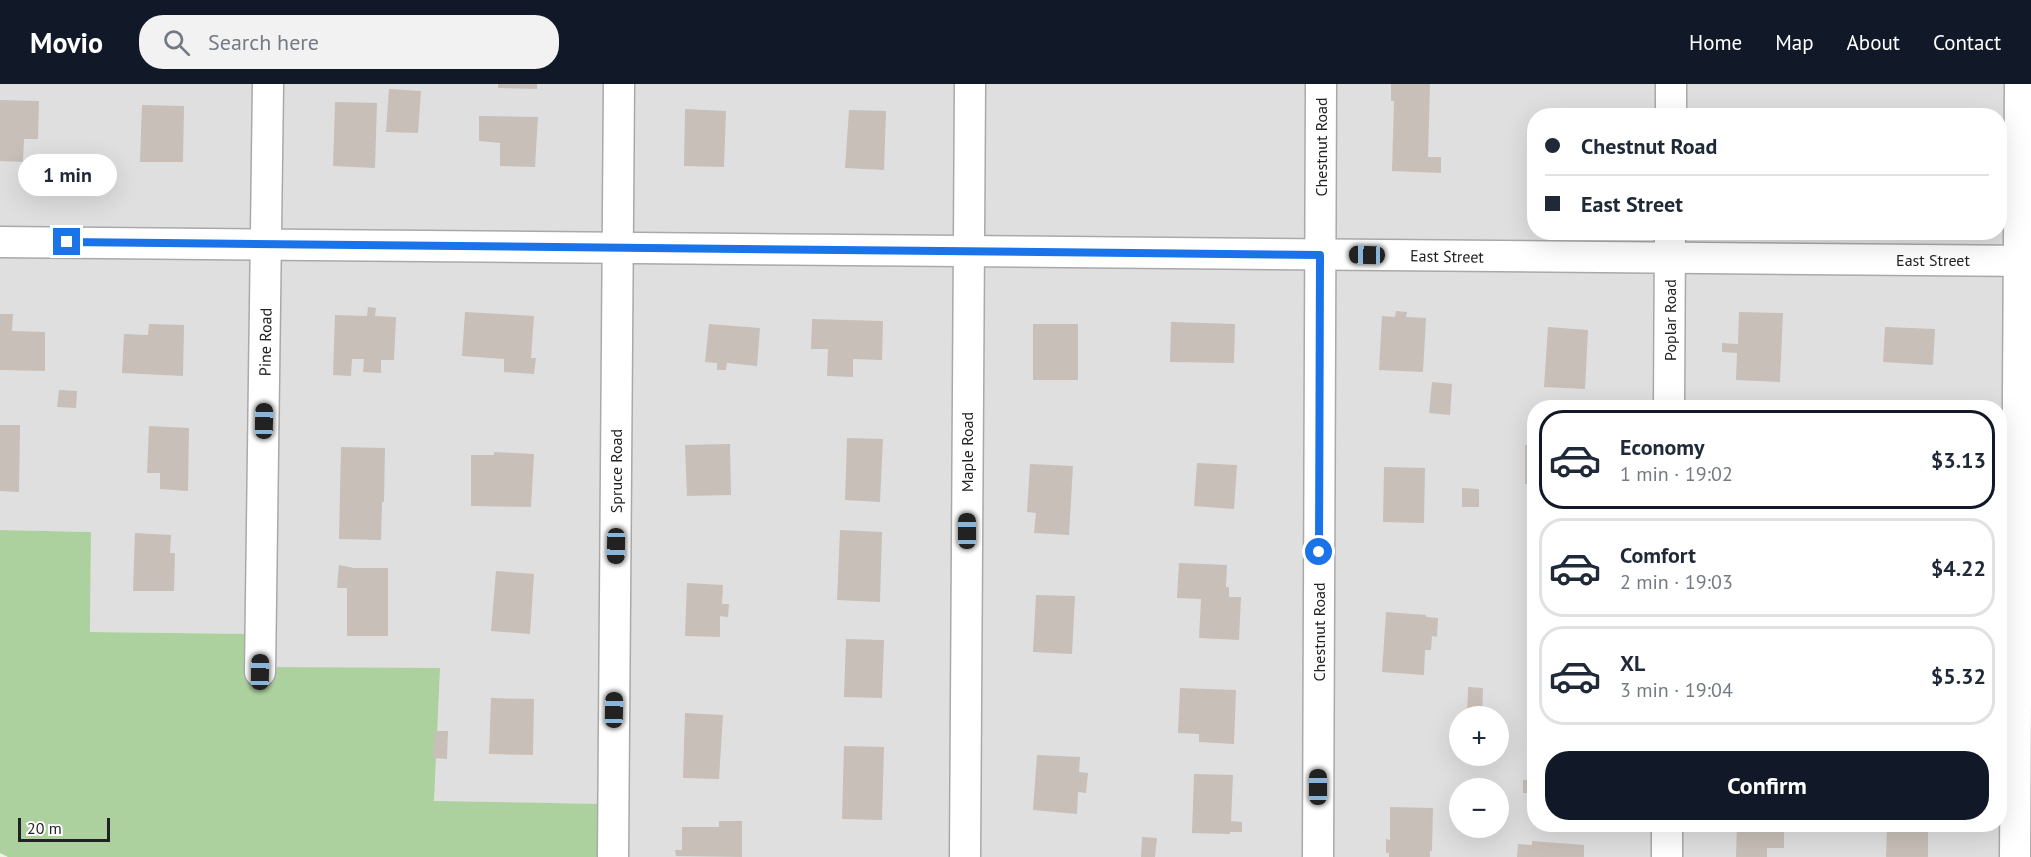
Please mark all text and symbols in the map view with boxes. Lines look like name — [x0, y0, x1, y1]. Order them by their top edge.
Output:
search box — [139, 15, 559, 69]
text: Movio — [30, 24, 103, 61]
icon: search — [160, 26, 193, 59]
text: Search here — [208, 28, 319, 56]
text: Home — [1689, 29, 1742, 56]
text: Map — [1775, 29, 1814, 56]
text: About — [1847, 29, 1900, 56]
text: Contact — [1933, 29, 2001, 56]
street label: Chestnut Road — [1311, 97, 1331, 197]
text: Chestnut Road — [1581, 132, 1717, 160]
callout: 1 min — [17, 155, 116, 197]
text: 1 min — [43, 162, 92, 188]
text: East Street — [1581, 190, 1683, 218]
route end — [53, 228, 80, 255]
street label: East Street — [1410, 245, 1485, 267]
car — [1349, 246, 1385, 264]
street label: East Street — [1896, 250, 1970, 270]
street label: Poplar Road — [1660, 279, 1680, 361]
street label: Pine Road — [254, 308, 276, 376]
car — [255, 403, 273, 439]
street label: Maple Road — [957, 412, 977, 492]
street label: Spruce Road — [606, 429, 626, 513]
icon: car — [1548, 433, 1602, 487]
text: Economy — [1620, 433, 1704, 461]
text: $3.13 — [1931, 446, 1986, 474]
text: 1 min · 19:02 — [1620, 461, 1733, 487]
car — [958, 513, 976, 549]
car — [607, 528, 625, 564]
route start — [1305, 538, 1332, 565]
icon: car — [1548, 541, 1602, 595]
text: Comfort — [1620, 541, 1696, 569]
text: $4.22 — [1931, 554, 1986, 582]
text: 2 min · 19:03 — [1620, 569, 1733, 595]
street label: Chestnut Road — [1309, 582, 1329, 682]
icon: car — [1548, 649, 1602, 703]
text: XL — [1620, 649, 1645, 677]
car — [251, 654, 269, 690]
text: $5.32 — [1931, 662, 1986, 690]
text: 3 min · 19:04 — [1620, 677, 1733, 703]
car — [605, 692, 623, 728]
map controls — [1449, 706, 1509, 838]
button: + — [1449, 706, 1509, 766]
button: Confirm — [1545, 751, 1989, 820]
car — [1309, 769, 1327, 805]
button: − — [1449, 778, 1509, 838]
scale bar — [18, 815, 110, 842]
text: 20 m — [27, 818, 62, 838]

